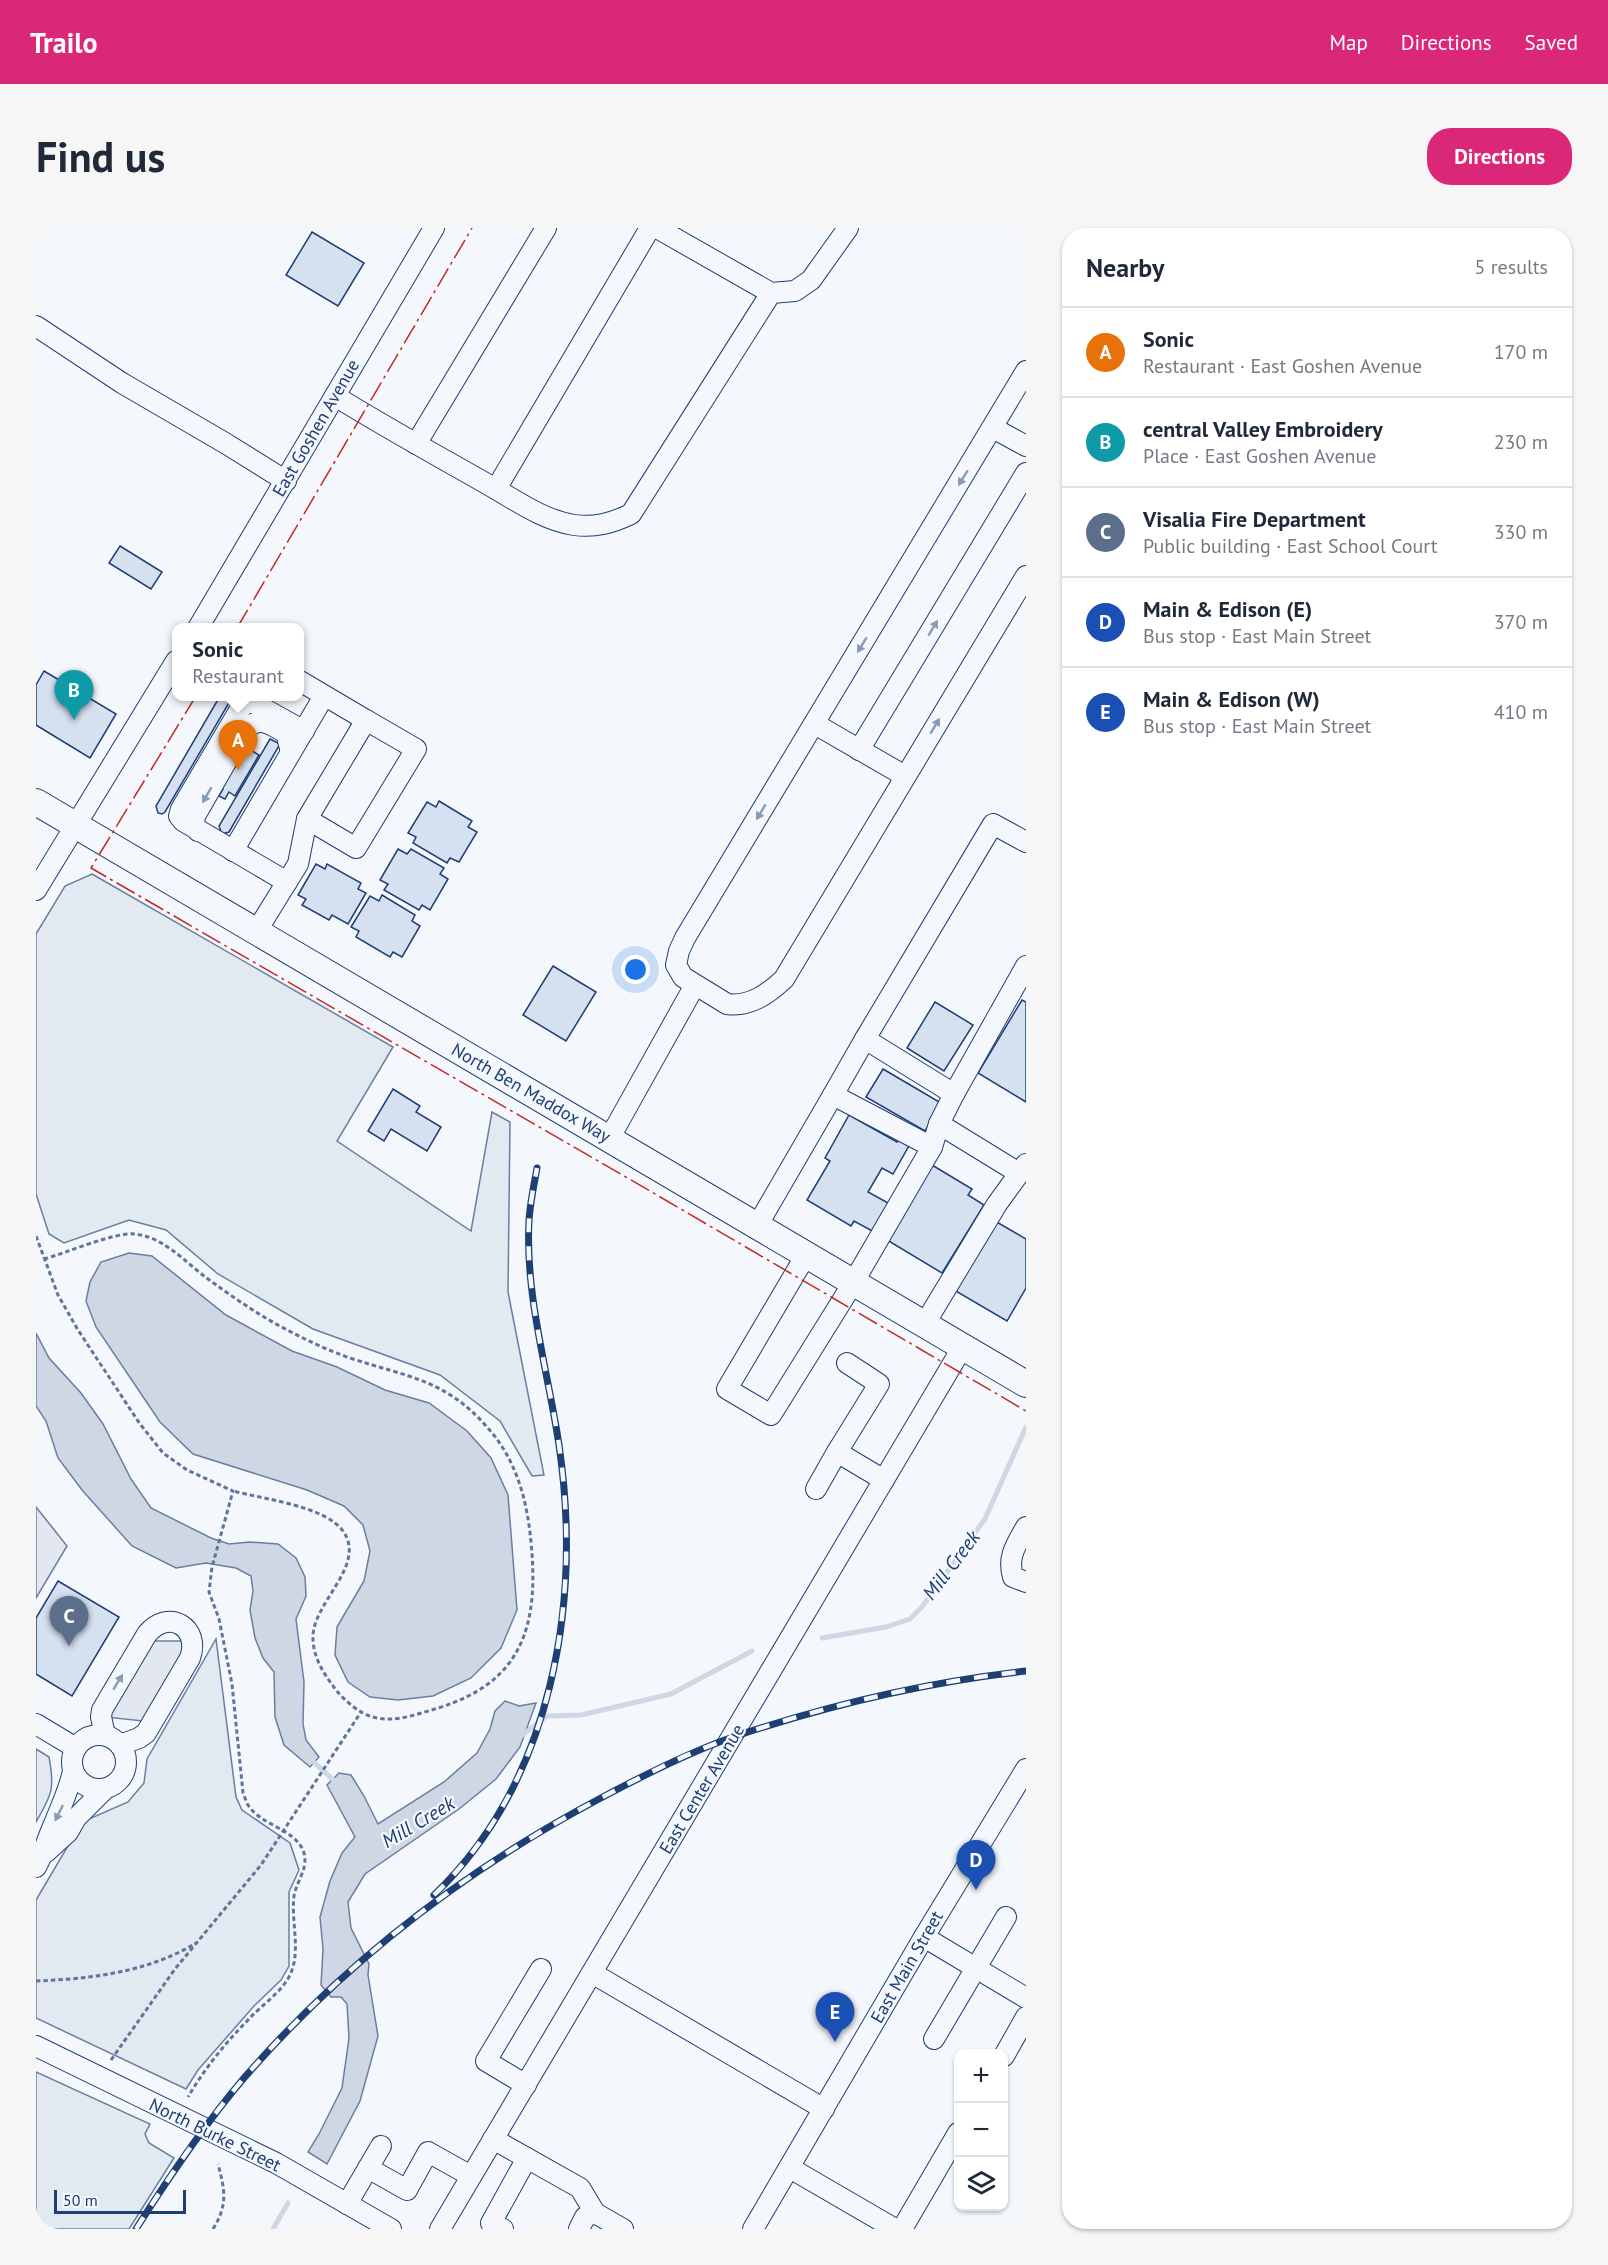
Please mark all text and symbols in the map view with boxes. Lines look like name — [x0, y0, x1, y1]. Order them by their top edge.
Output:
text: Trailo — [30, 24, 97, 61]
text: Map — [1329, 29, 1368, 56]
text: Directions — [1401, 29, 1492, 56]
text: Saved — [1525, 29, 1578, 56]
button: Directions — [1427, 128, 1572, 185]
text: Find us — [36, 129, 165, 184]
text: Nearby — [1086, 251, 1164, 284]
text: 5 results — [1475, 254, 1548, 280]
text: Sonic — [1143, 325, 1194, 353]
text: A — [1099, 339, 1112, 365]
text: 170 m — [1494, 339, 1548, 365]
text: Restaurant · East Goshen Avenue — [1143, 353, 1422, 379]
street label: East Goshen Avenue — [267, 355, 364, 500]
text: central Valley Embroidery — [1143, 415, 1383, 443]
text: B — [1100, 429, 1111, 455]
text: 230 m — [1494, 429, 1548, 455]
text: Place · East Goshen Avenue — [1143, 443, 1376, 469]
one-way arrow — [958, 470, 968, 487]
text: Visalia Fire Department — [1143, 505, 1366, 533]
text: C — [1100, 519, 1111, 545]
text: 330 m — [1494, 519, 1548, 545]
text: Public building · East School Court — [1143, 533, 1438, 559]
text: Main & Edison (E) — [1143, 595, 1312, 623]
text: D — [1099, 609, 1112, 635]
text: 370 m — [1494, 609, 1548, 635]
one-way arrow — [927, 620, 938, 636]
popup — [172, 623, 304, 701]
text: Bus stop · East Main Street — [1143, 623, 1371, 649]
text: Sonic — [192, 635, 243, 663]
one-way arrow — [857, 637, 868, 653]
text: Restaurant — [192, 663, 284, 689]
pin: B — [54, 670, 93, 720]
text: Main & Edison (W) — [1143, 685, 1320, 713]
text: E — [1100, 699, 1111, 725]
text: 410 m — [1494, 699, 1548, 725]
text: Bus stop · East Main Street — [1143, 713, 1371, 739]
one-way arrow — [930, 717, 940, 734]
pin: A — [218, 720, 258, 770]
one-way arrow — [202, 787, 212, 804]
one-way arrow — [756, 804, 767, 820]
your location — [621, 955, 650, 984]
street label: North Ben Maddox Way — [448, 1038, 615, 1148]
water label: Mill Creek — [916, 1524, 986, 1605]
pin: C — [50, 1596, 88, 1646]
one-way arrow — [113, 1674, 124, 1690]
street label: East Center Avenue — [654, 1720, 749, 1858]
water label: Mill Creek — [377, 1790, 460, 1854]
one-way arrow — [55, 1804, 64, 1821]
pin: D — [956, 1840, 996, 1890]
street label: East Main Street — [865, 1907, 948, 2027]
pin: E — [816, 1992, 854, 2042]
map controls — [954, 2049, 1008, 2211]
button: + — [954, 2049, 1008, 2103]
street label: North Burke Street — [146, 2093, 285, 2176]
button: − — [954, 2103, 1008, 2157]
button: layers — [954, 2157, 1008, 2211]
scale bar — [54, 2187, 186, 2214]
text: 50 m — [63, 2190, 98, 2210]

